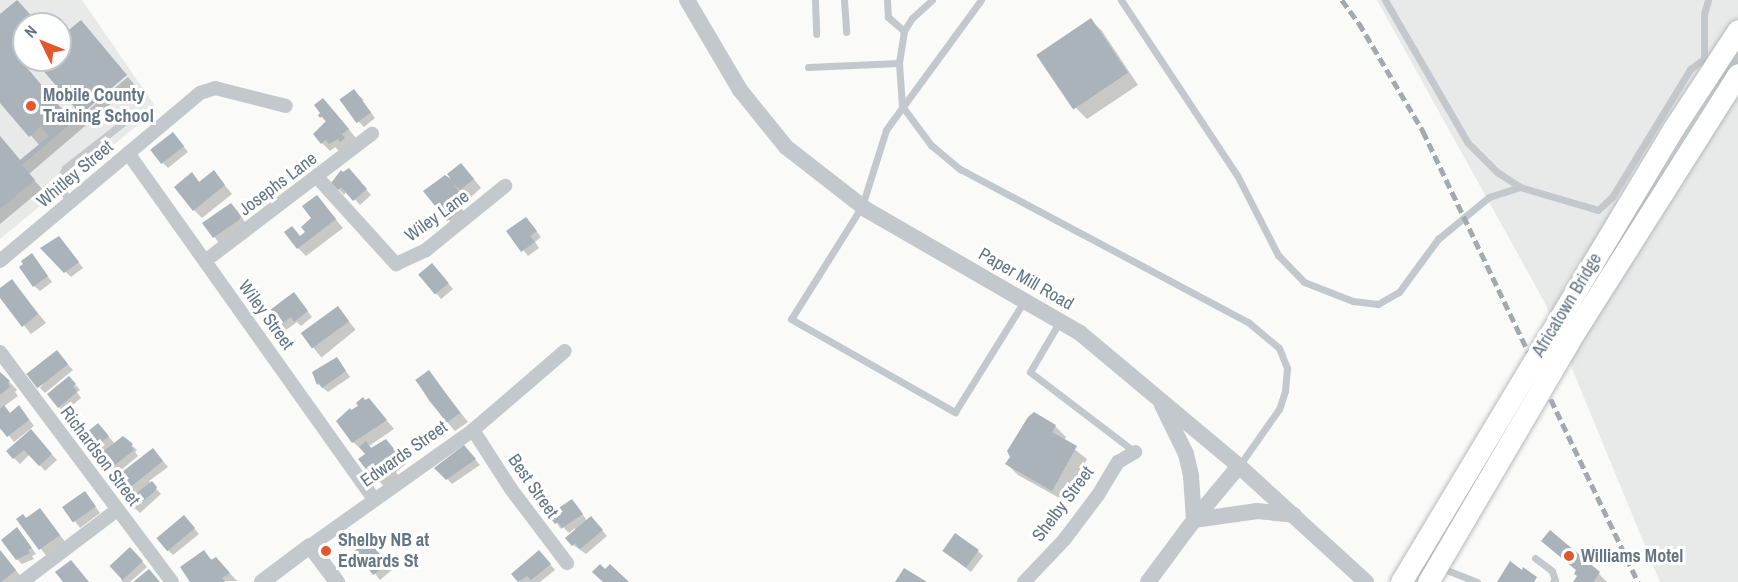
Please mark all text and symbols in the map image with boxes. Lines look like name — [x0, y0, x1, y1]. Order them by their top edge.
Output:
north arrow — [12, 12, 72, 72]
text: N — [19, 20, 42, 42]
place label: Mobile County Training School — [43, 85, 154, 128]
marker: Mobile County Training School — [24, 99, 38, 113]
street label: Whitley Street — [33, 136, 117, 212]
street label: Josephs Lane — [235, 148, 321, 220]
street label: Wiley Lane — [401, 186, 473, 246]
street label: Paper Mill Road — [975, 243, 1077, 315]
street label: Africatown Bridge — [1528, 249, 1606, 361]
street label: Wiley Street — [234, 276, 298, 354]
street label: Richardson Street — [56, 402, 144, 510]
street label: Edwards Street — [356, 416, 452, 492]
street label: Best Street — [503, 450, 563, 522]
street label: Shelby Street — [1028, 462, 1098, 546]
place label: Shelby NB at Edwards St — [338, 530, 429, 572]
marker: Shelby NB at Edwards St — [319, 544, 333, 558]
place label: Williams Motel — [1581, 545, 1683, 567]
marker: Williams Motel — [1562, 549, 1576, 563]

